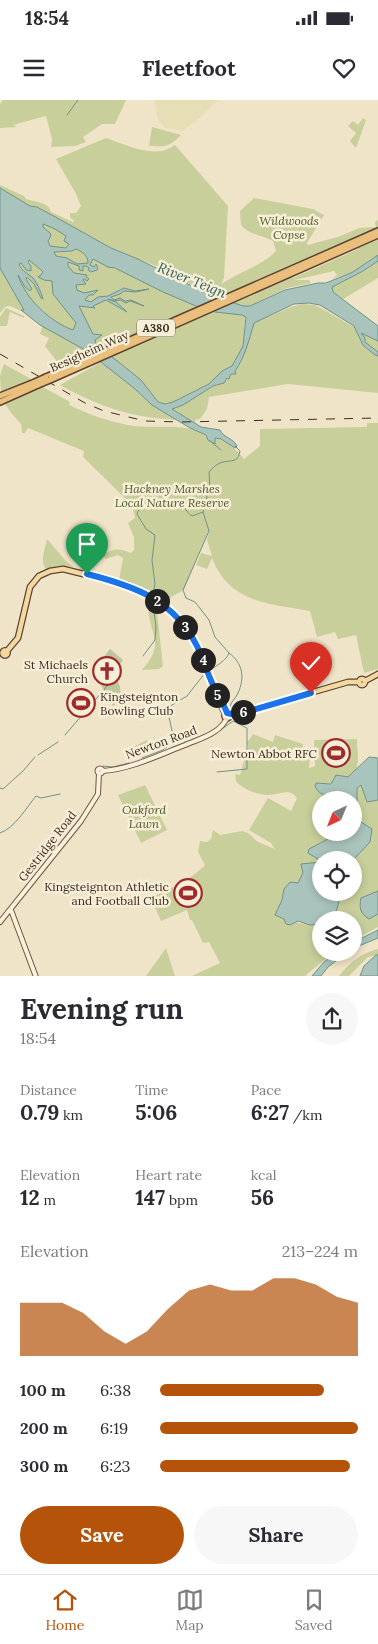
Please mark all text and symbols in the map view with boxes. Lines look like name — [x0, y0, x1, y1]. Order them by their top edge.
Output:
text: 18:54 — [25, 6, 69, 30]
icon: menu — [20, 54, 48, 82]
text: Fleetfoot — [142, 54, 236, 82]
icon: heart — [330, 54, 358, 82]
park label: Wildwoods Copse — [259, 213, 319, 242]
water label: River Teign — [155, 258, 229, 302]
road number: A380 — [137, 320, 175, 337]
street label: Besigheim Way — [47, 327, 131, 375]
park label: Hackney Marshes Local Nature Reserve — [115, 481, 230, 510]
pin — [66, 523, 108, 574]
icon: arrive — [73, 530, 101, 558]
pin: 2 — [144, 588, 170, 614]
text: 2 — [154, 592, 161, 610]
pin: 3 — [172, 614, 198, 640]
text: 3 — [182, 618, 189, 636]
pin — [290, 642, 332, 693]
pin: 4 — [190, 648, 216, 672]
icon: check — [297, 649, 325, 677]
text: 4 — [200, 651, 207, 669]
church icon: St Michaels Church — [92, 656, 122, 686]
place label: St Michaels Church — [24, 657, 88, 686]
pin: 5 — [204, 682, 230, 708]
text: 5 — [214, 686, 221, 704]
sports icon: Kingsteignton Bowling Club — [66, 688, 96, 718]
place label: Kingsteignton Bowling Club — [100, 689, 178, 718]
pin: 6 — [230, 700, 256, 724]
text: 6 — [239, 703, 248, 721]
street label: Newton Road — [123, 722, 199, 762]
sports icon: Newton Abbot RFC — [321, 738, 351, 768]
place label: Newton Abbot RFC — [211, 746, 318, 761]
north arrow — [312, 791, 362, 841]
map controls — [312, 791, 362, 961]
park label: Oakford Lawn — [122, 802, 166, 831]
street label: Gestridge Road — [15, 808, 79, 884]
button: locate — [312, 851, 362, 901]
sports icon: Kingsteignton Athletic and Football Club — [173, 878, 203, 908]
place label: Kingsteignton Athletic and Football Club — [44, 879, 169, 908]
button: layers — [312, 911, 362, 961]
text: Evening run — [20, 991, 183, 1027]
button: share — [306, 993, 358, 1045]
text: 18:54 — [20, 1028, 56, 1048]
text: Distance — [20, 1081, 77, 1099]
text: Time — [135, 1081, 168, 1099]
text: Pace — [251, 1081, 281, 1099]
text: 0.79 — [20, 1099, 59, 1126]
text: 5:06 — [135, 1099, 177, 1126]
text: 6:27 — [251, 1099, 289, 1126]
text: km — [59, 1106, 83, 1124]
text: /km — [289, 1106, 322, 1124]
text: Elevation — [20, 1166, 80, 1184]
text: Heart rate — [135, 1166, 202, 1184]
text: kcal — [251, 1166, 277, 1184]
text: 12 — [20, 1184, 40, 1211]
text: 147 — [135, 1184, 165, 1211]
text: 56 — [251, 1184, 274, 1211]
text: m — [40, 1191, 56, 1209]
text: bpm — [165, 1191, 198, 1209]
text: Elevation — [20, 1241, 89, 1261]
text: 213–224 m — [282, 1241, 358, 1261]
text: 100 m — [20, 1380, 66, 1400]
text: 6:38 — [100, 1380, 131, 1400]
text: 200 m — [20, 1418, 68, 1438]
text: 6:19 — [100, 1418, 128, 1438]
text: 300 m — [20, 1456, 68, 1476]
text: 6:23 — [100, 1456, 131, 1476]
button: Save — [20, 1506, 184, 1564]
button: Share — [194, 1506, 358, 1564]
tab: Home — [45, 1586, 84, 1634]
tab: Map — [175, 1586, 204, 1634]
tab: Saved — [295, 1586, 333, 1634]

